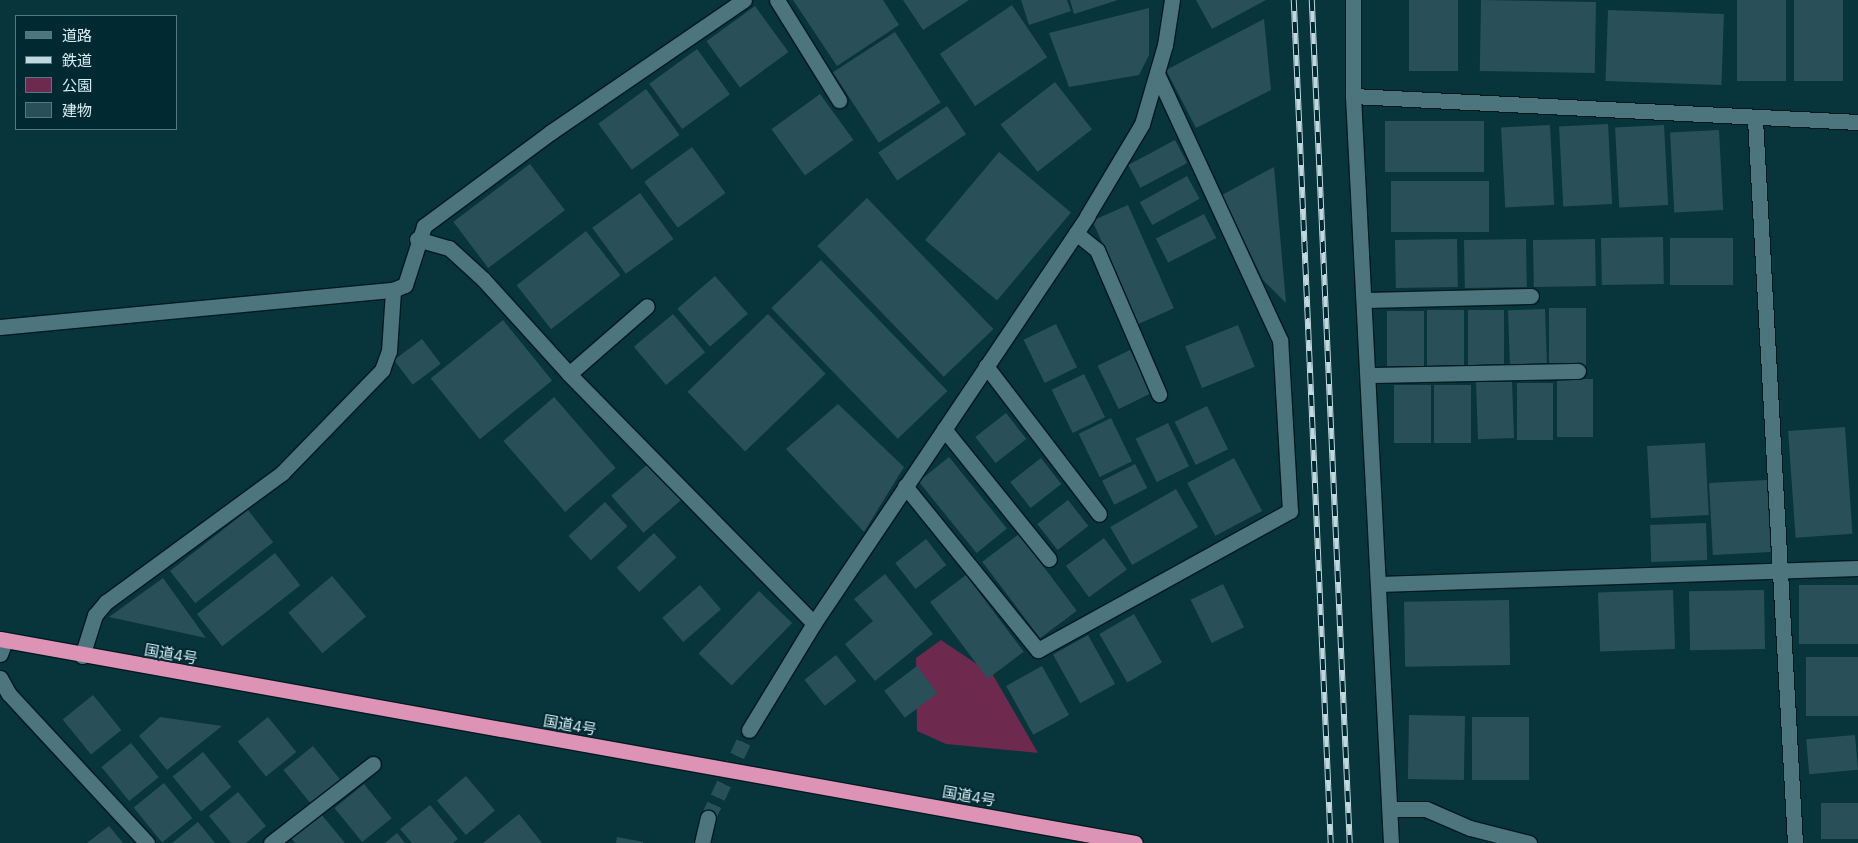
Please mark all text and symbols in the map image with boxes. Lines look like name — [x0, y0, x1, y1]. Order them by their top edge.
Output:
legend — [15, 15, 178, 130]
text: 道路 — [62, 26, 92, 45]
text: 鉄道 — [62, 51, 92, 70]
text: 公園 — [62, 76, 92, 95]
text: 建物 — [62, 101, 92, 120]
street label: 国道4号 — [143, 640, 199, 668]
street label: 国道4号 — [542, 711, 598, 739]
street label: 国道4号 — [941, 782, 997, 810]

